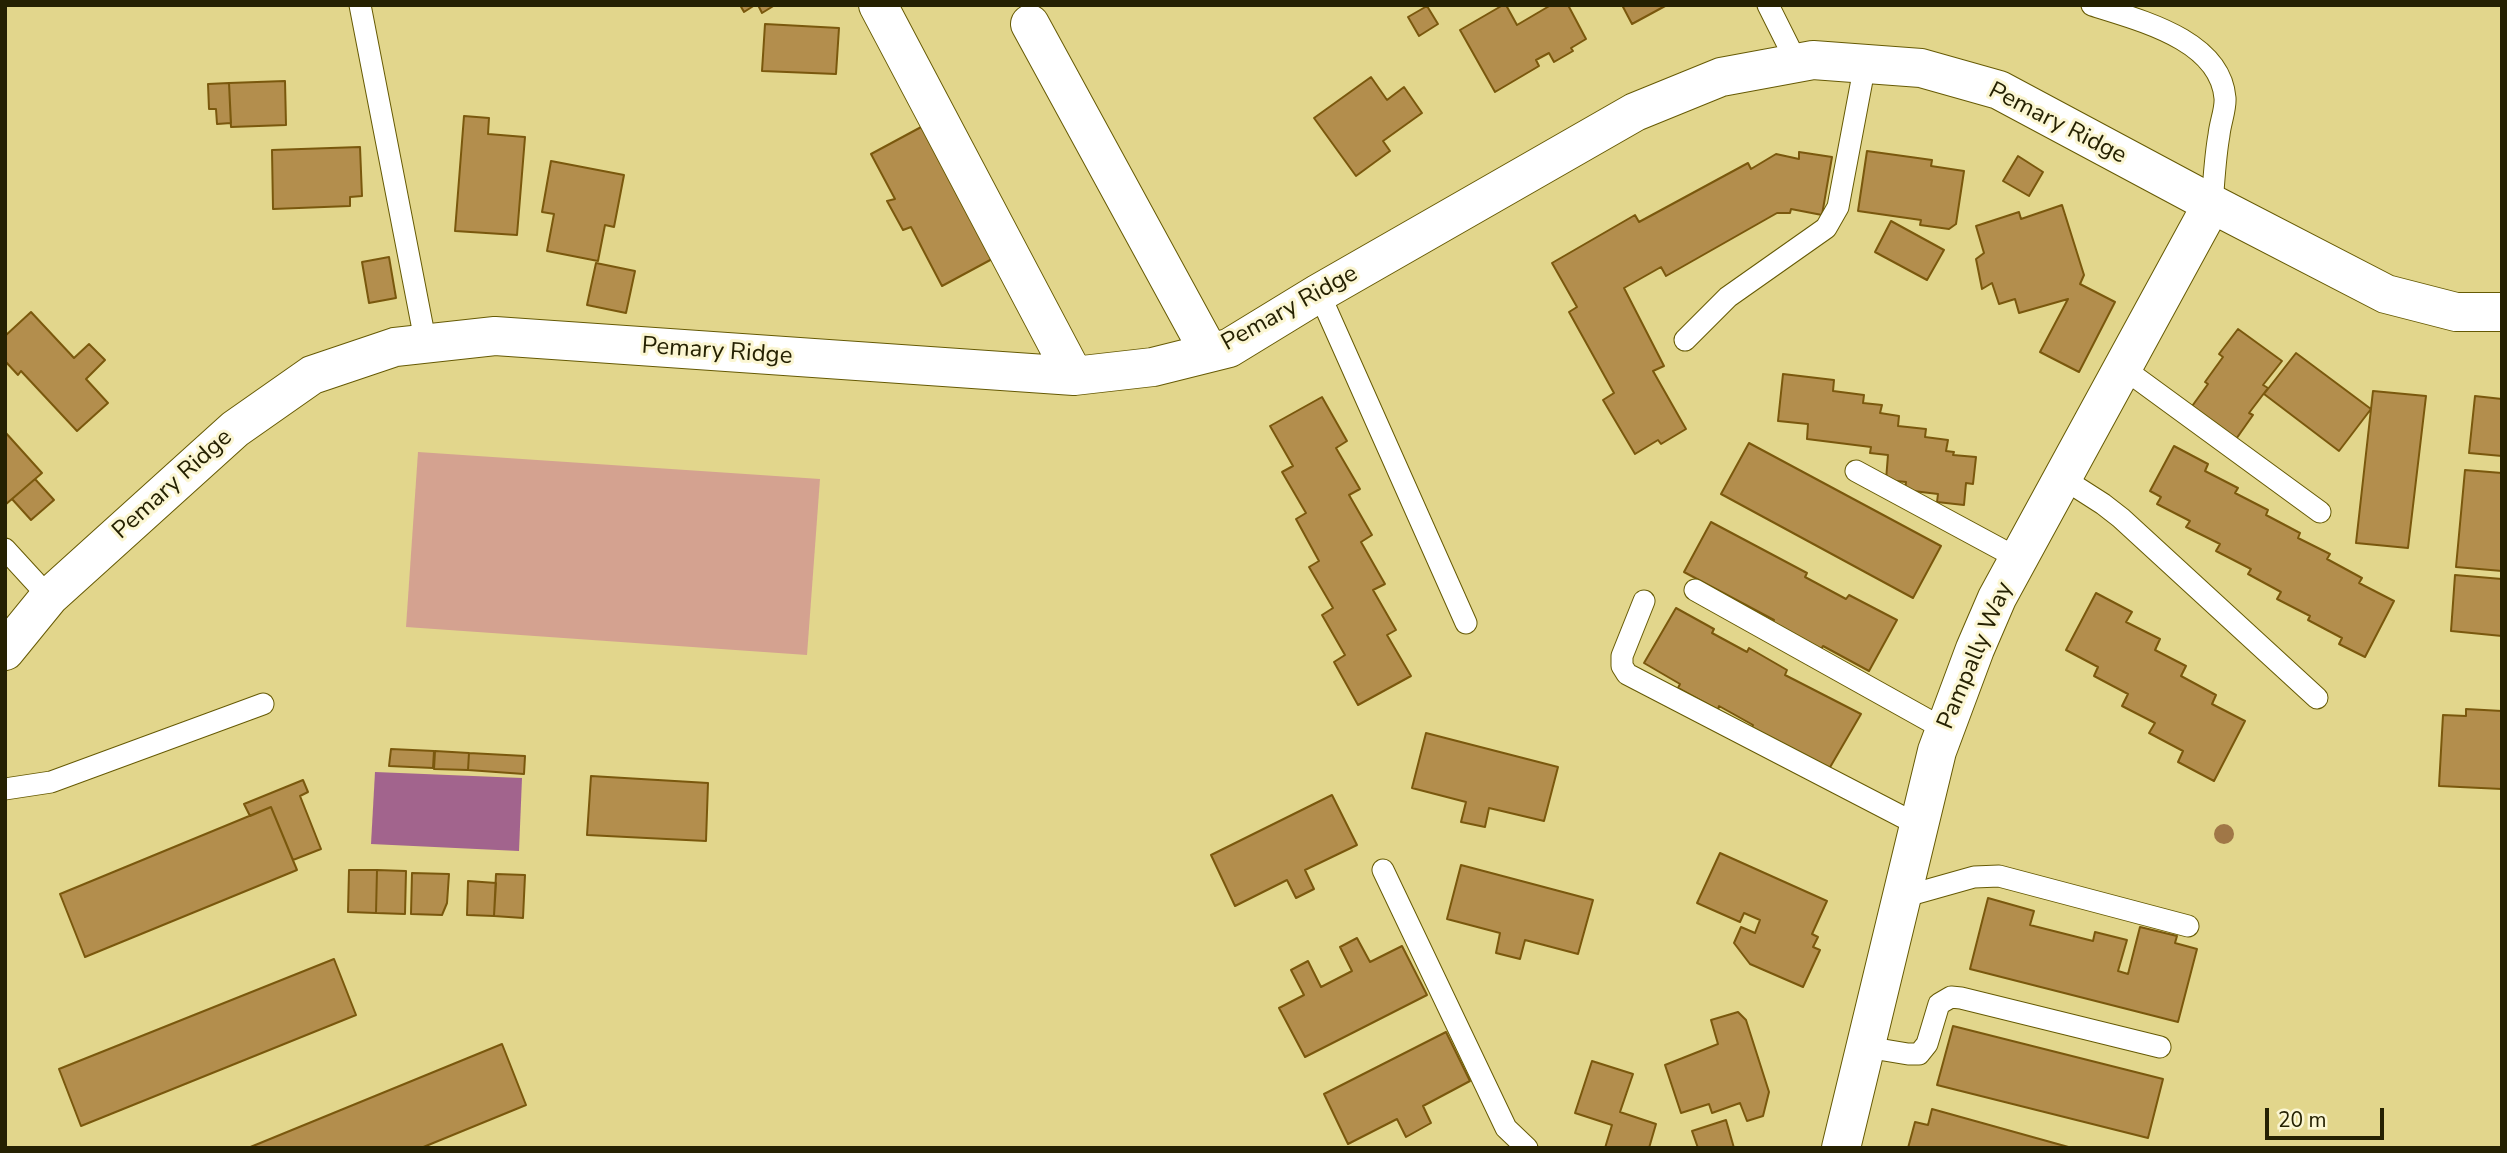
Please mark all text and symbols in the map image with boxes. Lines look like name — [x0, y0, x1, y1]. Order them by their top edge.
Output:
street label: Pemary Ridge — [1983, 77, 2131, 171]
street label: Pemary Ridge — [1217, 260, 1363, 358]
street label: Pemary Ridge — [641, 332, 793, 372]
street label: Pemary Ridge — [107, 424, 239, 546]
street label: Pampally Way — [1932, 578, 2020, 734]
scale bar — [2269, 1094, 2388, 1138]
text: 20 m — [2278, 1106, 2327, 1134]

